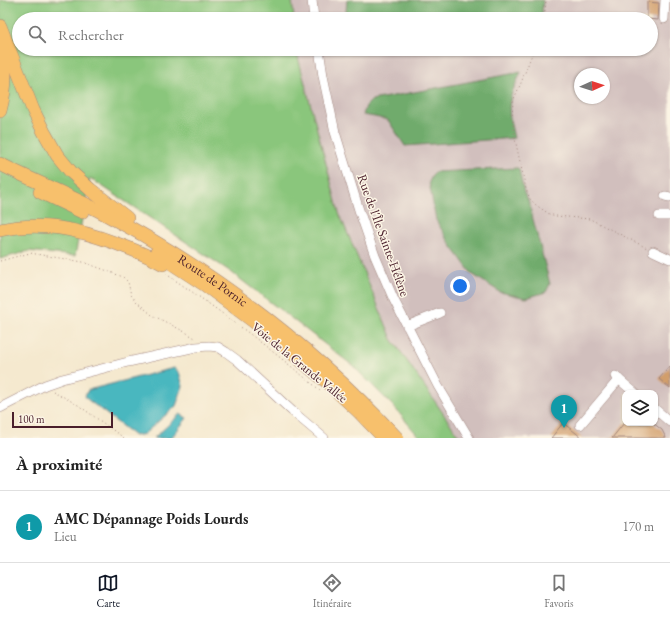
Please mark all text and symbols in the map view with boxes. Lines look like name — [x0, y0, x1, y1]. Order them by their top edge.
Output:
search box — [12, 12, 658, 56]
icon: search — [26, 23, 48, 45]
text: Rechercher — [58, 25, 124, 44]
north arrow — [574, 68, 610, 104]
street label: Rue de l'Île Sainte-Hélène — [354, 172, 414, 299]
street label: Route de Pornic — [175, 250, 251, 310]
your location — [450, 276, 470, 296]
street label: Voie de la Grande Vallée — [248, 318, 351, 406]
map controls — [622, 390, 658, 426]
button: layers — [622, 390, 658, 426]
pin: 1 — [551, 395, 577, 428]
scale bar — [12, 410, 113, 429]
text: 100 m — [18, 412, 45, 426]
text: À proximité — [16, 453, 102, 475]
text: AMC Dépannage Poids Lourds — [54, 509, 248, 528]
text: 1 — [26, 518, 32, 535]
text: 170 m — [623, 518, 654, 535]
text: Lieu — [54, 528, 77, 545]
tab: Carte — [96, 572, 120, 610]
tab: Itinéraire — [313, 572, 351, 610]
tab: Favoris — [544, 572, 574, 610]

